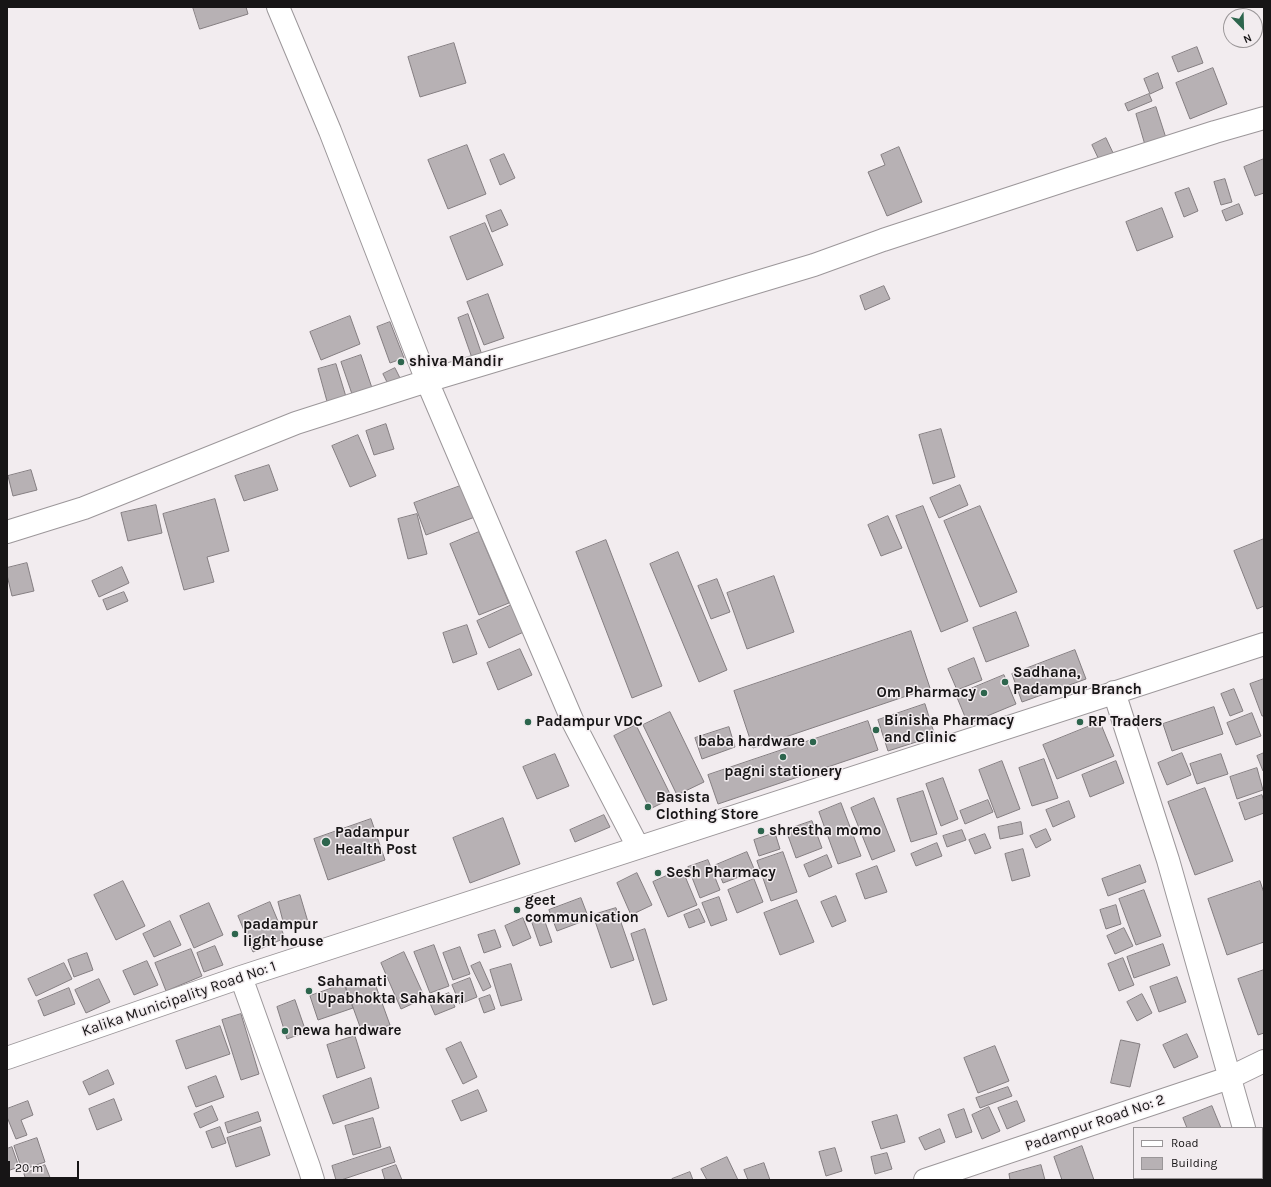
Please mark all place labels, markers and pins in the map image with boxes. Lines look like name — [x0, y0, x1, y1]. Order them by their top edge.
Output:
place label: shiva Mandir — [409, 353, 503, 371]
marker: shiva Mandir — [396, 357, 406, 367]
place label: Sadhana, Padampur Branch — [1013, 664, 1142, 699]
marker: Sadhana, Padampur Branch — [1000, 677, 1010, 687]
place label: Om Pharmacy — [877, 684, 976, 702]
marker: Om Pharmacy — [979, 688, 989, 698]
place label: Binisha Pharmacy and Clinic — [884, 712, 1014, 747]
place label: Padampur VDC — [536, 713, 643, 731]
place label: RP Traders — [1088, 713, 1162, 731]
marker: Padampur VDC — [523, 717, 533, 727]
marker: RP Traders — [1075, 717, 1085, 727]
marker: Binisha Pharmacy and Clinic — [871, 725, 881, 735]
place label: baba hardware — [698, 733, 805, 751]
marker: baba hardware — [808, 737, 818, 747]
marker: pagni stationery — [778, 752, 788, 762]
place label: pagni stationery — [724, 763, 842, 781]
place label: Basista Clothing Store — [656, 789, 758, 824]
marker: Basista Clothing Store — [643, 802, 653, 812]
place label: shrestha momo — [769, 822, 881, 840]
place label: Padampur Health Post — [335, 824, 417, 859]
marker: shrestha momo — [756, 826, 766, 836]
marker: Padampur Health Post — [320, 836, 332, 848]
place label: Sesh Pharmacy — [666, 864, 776, 882]
marker: Sesh Pharmacy — [653, 868, 663, 878]
place label: geet communication — [525, 892, 639, 927]
marker: geet communication — [512, 905, 522, 915]
place label: padampur light house — [243, 916, 323, 951]
marker: padampur light house — [230, 929, 240, 939]
place label: Sahamati Upabhokta Sahakari — [317, 973, 465, 1008]
marker: Sahamati Upabhokta Sahakari — [304, 986, 314, 996]
place label: newa hardware — [293, 1022, 401, 1040]
marker: newa hardware — [280, 1026, 290, 1036]

